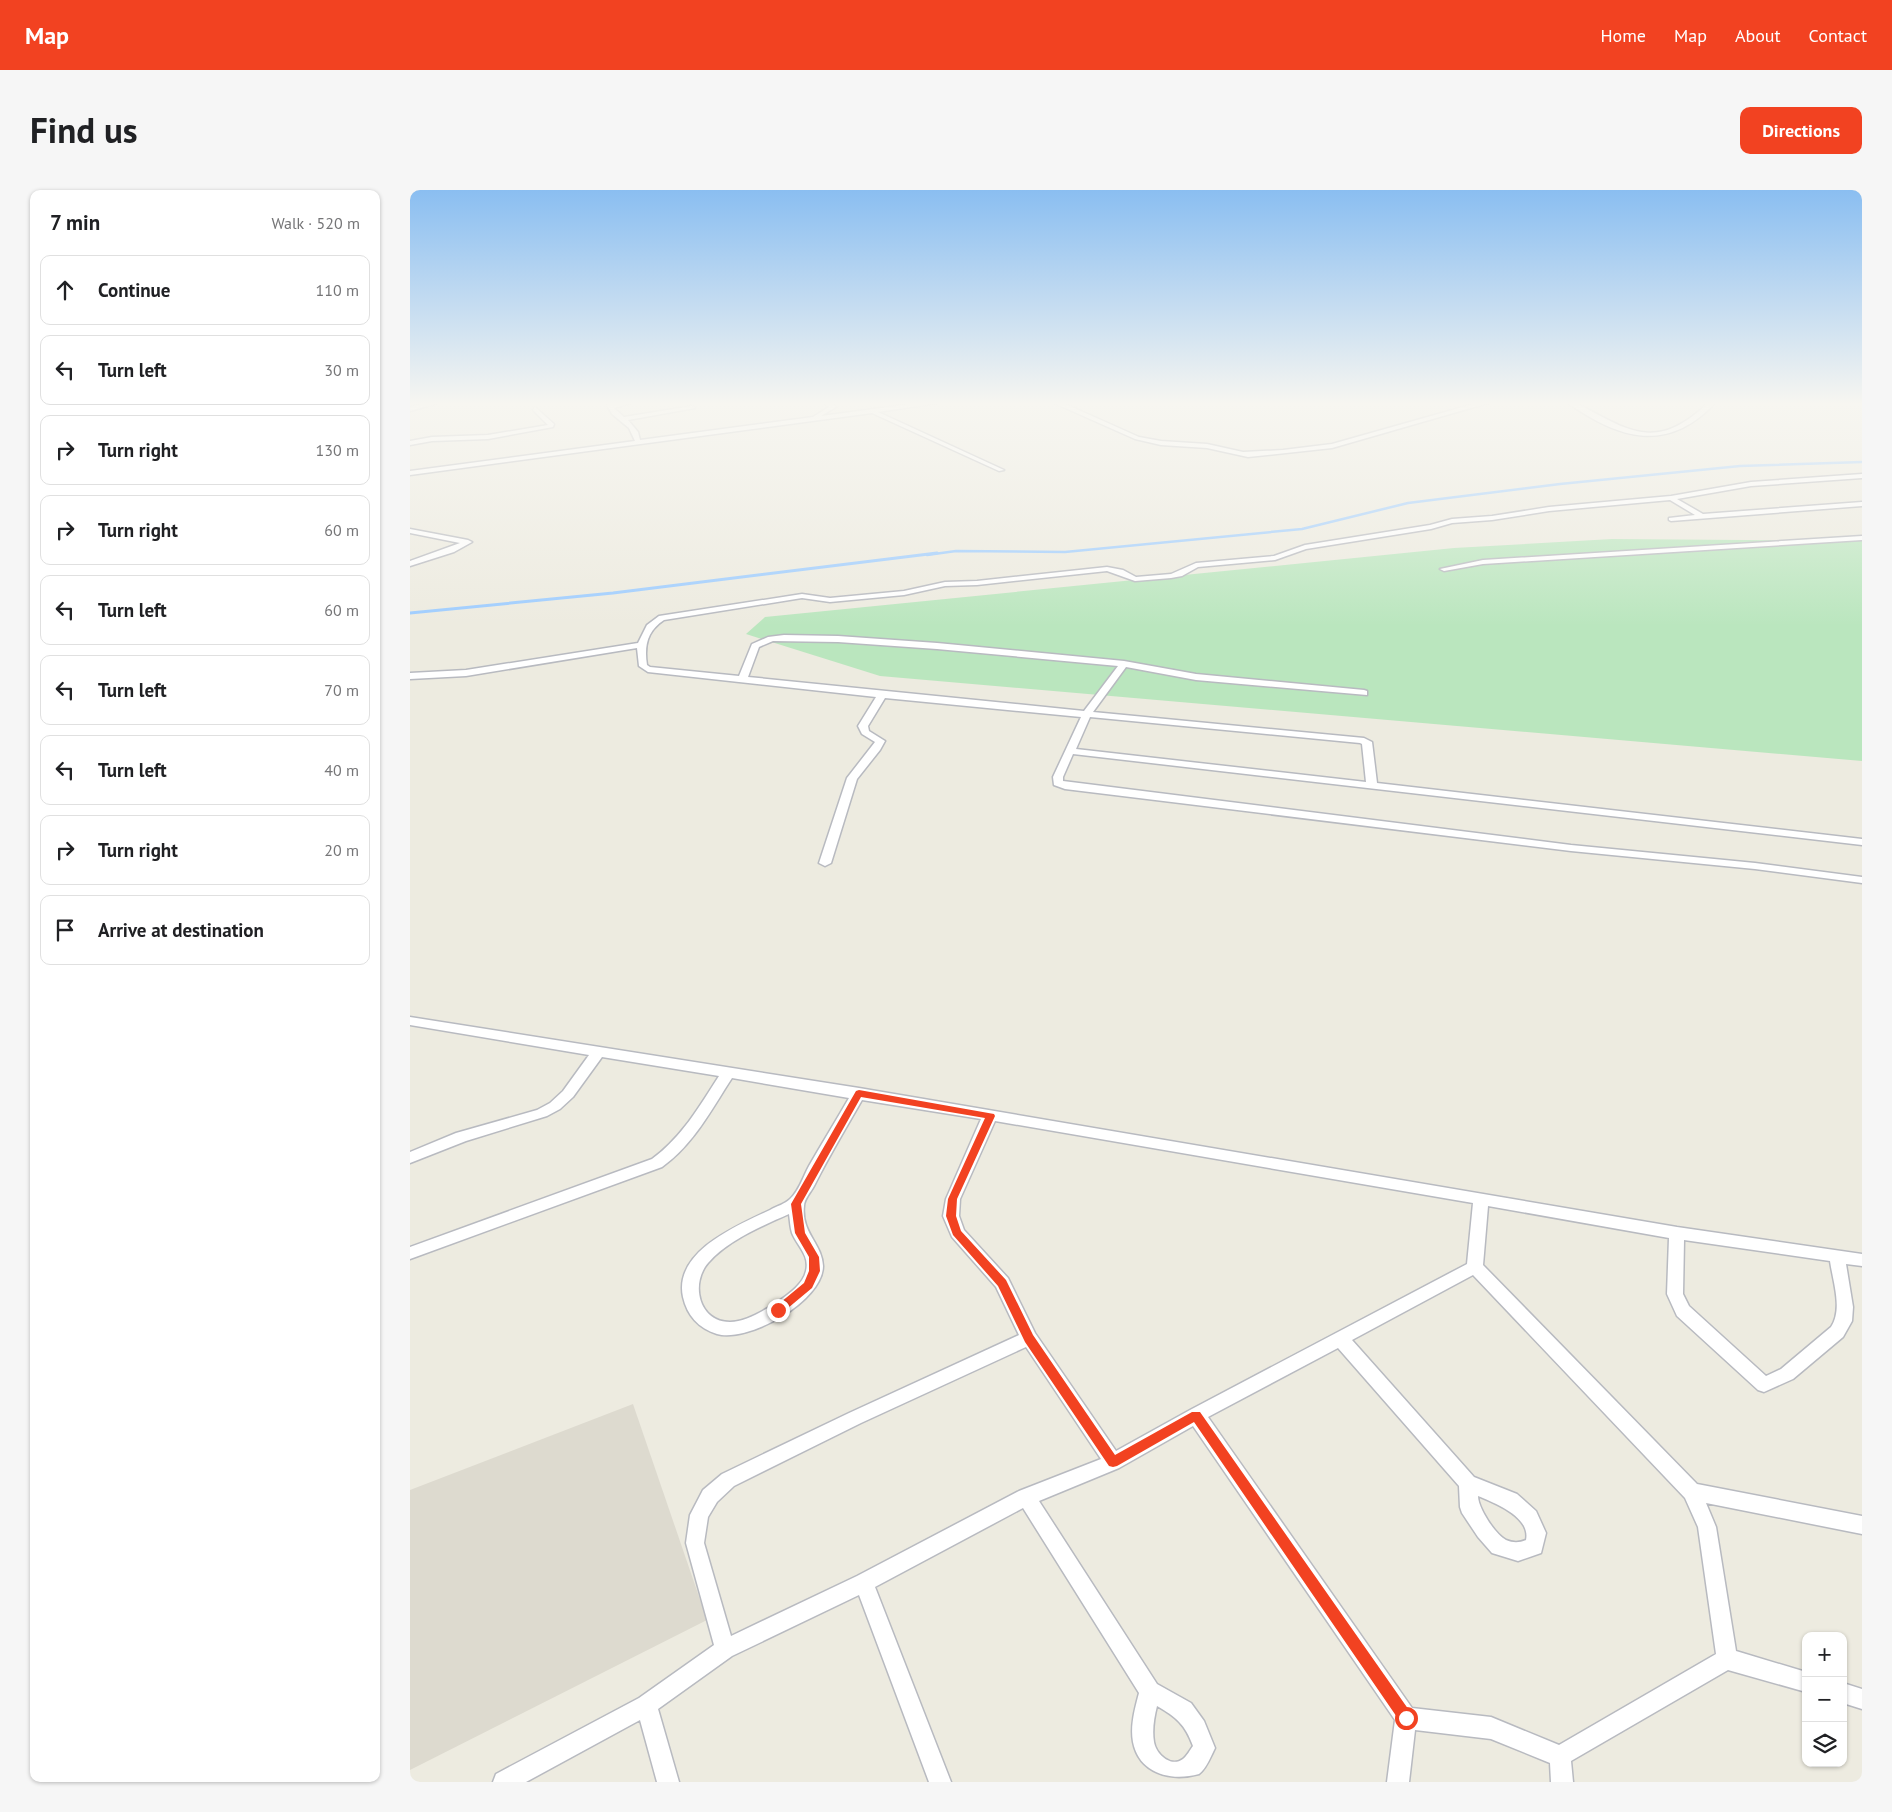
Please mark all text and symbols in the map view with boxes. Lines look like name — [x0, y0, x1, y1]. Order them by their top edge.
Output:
text: Map — [25, 20, 69, 51]
text: Home — [1600, 24, 1646, 47]
text: Map — [1674, 24, 1707, 47]
text: About — [1735, 24, 1781, 47]
text: Contact — [1809, 24, 1867, 47]
text: Find us — [30, 107, 138, 153]
button: Directions — [1740, 107, 1862, 154]
text: 7 min — [50, 209, 100, 236]
text: Walk · 520 m — [271, 213, 360, 233]
icon: ahead — [51, 276, 79, 304]
text: Continue — [98, 278, 170, 302]
text: 110 m — [316, 280, 359, 300]
icon: left — [51, 356, 79, 384]
text: Turn left — [98, 358, 167, 382]
text: 30 m — [324, 360, 359, 380]
icon: right — [51, 436, 79, 464]
text: Turn right — [98, 438, 178, 462]
text: 130 m — [316, 440, 359, 460]
icon: right — [51, 516, 79, 544]
text: Turn right — [98, 518, 178, 542]
text: 60 m — [324, 520, 359, 540]
icon: left — [51, 596, 79, 624]
text: Turn left — [98, 598, 167, 622]
text: 60 m — [324, 600, 359, 620]
icon: left — [51, 676, 79, 704]
text: Turn left — [98, 678, 167, 702]
text: 70 m — [324, 680, 359, 700]
icon: left — [51, 756, 79, 784]
text: Turn left — [98, 758, 167, 782]
text: 40 m — [324, 760, 359, 780]
icon: right — [51, 836, 79, 864]
text: Turn right — [98, 838, 178, 862]
text: 20 m — [324, 840, 359, 860]
icon: arrive — [51, 916, 79, 944]
text: Arrive at destination — [98, 918, 264, 942]
route end — [767, 1299, 790, 1322]
map controls — [1802, 1632, 1847, 1767]
button: + — [1802, 1632, 1847, 1677]
button: − — [1802, 1677, 1847, 1722]
route start — [1395, 1707, 1418, 1730]
button: layers — [1802, 1722, 1847, 1767]

